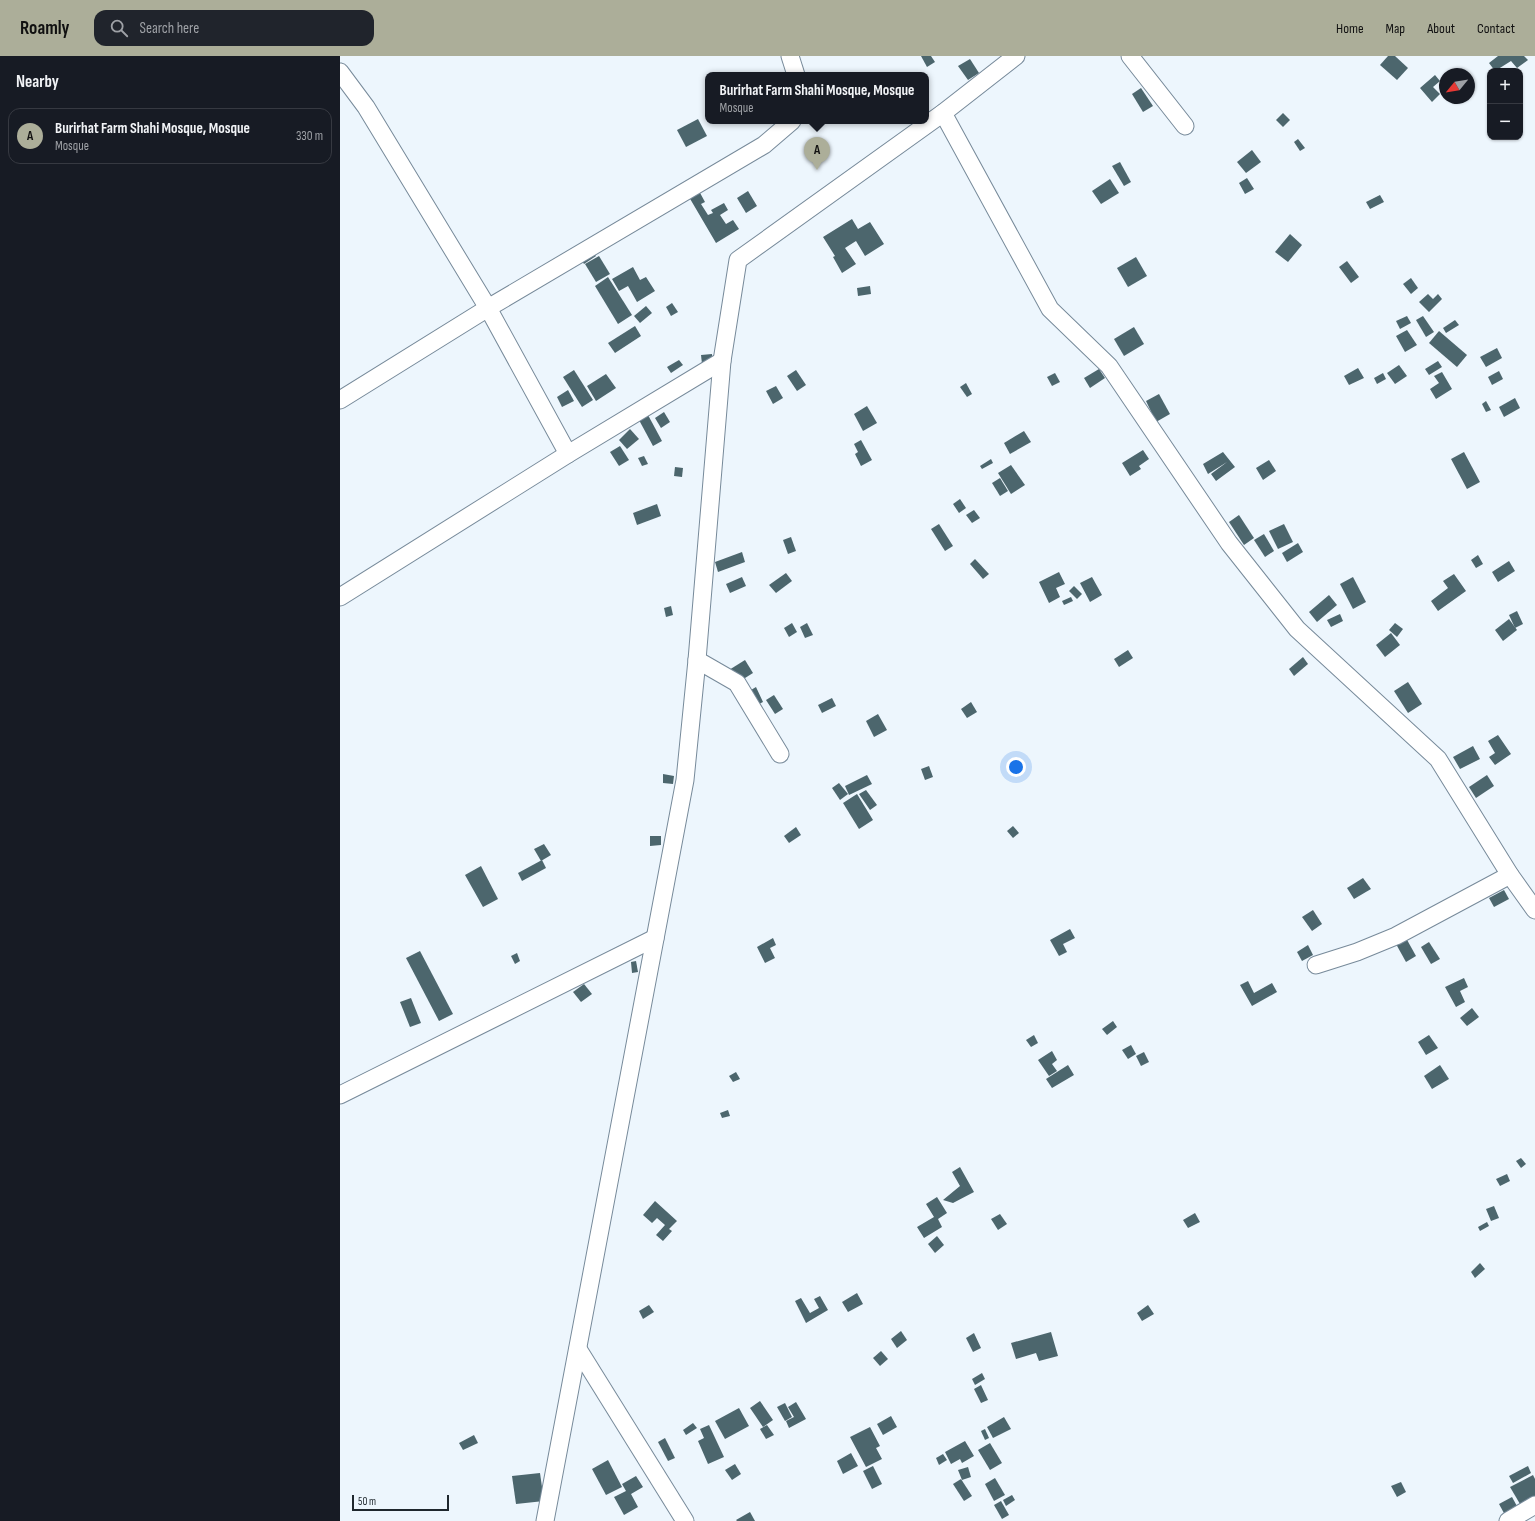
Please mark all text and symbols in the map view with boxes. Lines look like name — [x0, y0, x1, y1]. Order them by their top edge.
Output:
search box — [94, 10, 374, 46]
text: Roamly — [20, 17, 70, 40]
icon: search — [108, 17, 130, 39]
text: Search here — [140, 19, 199, 38]
text: Home — [1336, 20, 1364, 37]
text: Map — [1386, 20, 1405, 37]
text: About — [1427, 20, 1455, 37]
text: Contact — [1477, 20, 1515, 37]
north arrow — [1439, 68, 1475, 104]
map controls — [1487, 68, 1523, 140]
button: + — [1487, 68, 1523, 104]
text: Nearby — [16, 72, 59, 92]
popup — [705, 72, 929, 124]
text: Burirhat Farm Shahi Mosque, Mosque — [720, 81, 914, 100]
text: Mosque — [720, 100, 753, 116]
button: − — [1487, 104, 1523, 140]
text: Burirhat Farm Shahi Mosque, Mosque — [55, 119, 250, 138]
text: A — [27, 128, 33, 144]
text: 330 m — [296, 128, 323, 144]
pin: A — [804, 137, 830, 170]
text: Mosque — [55, 138, 89, 154]
your location — [1006, 757, 1026, 777]
scale bar — [352, 1493, 449, 1512]
text: 50 m — [358, 1495, 376, 1508]

